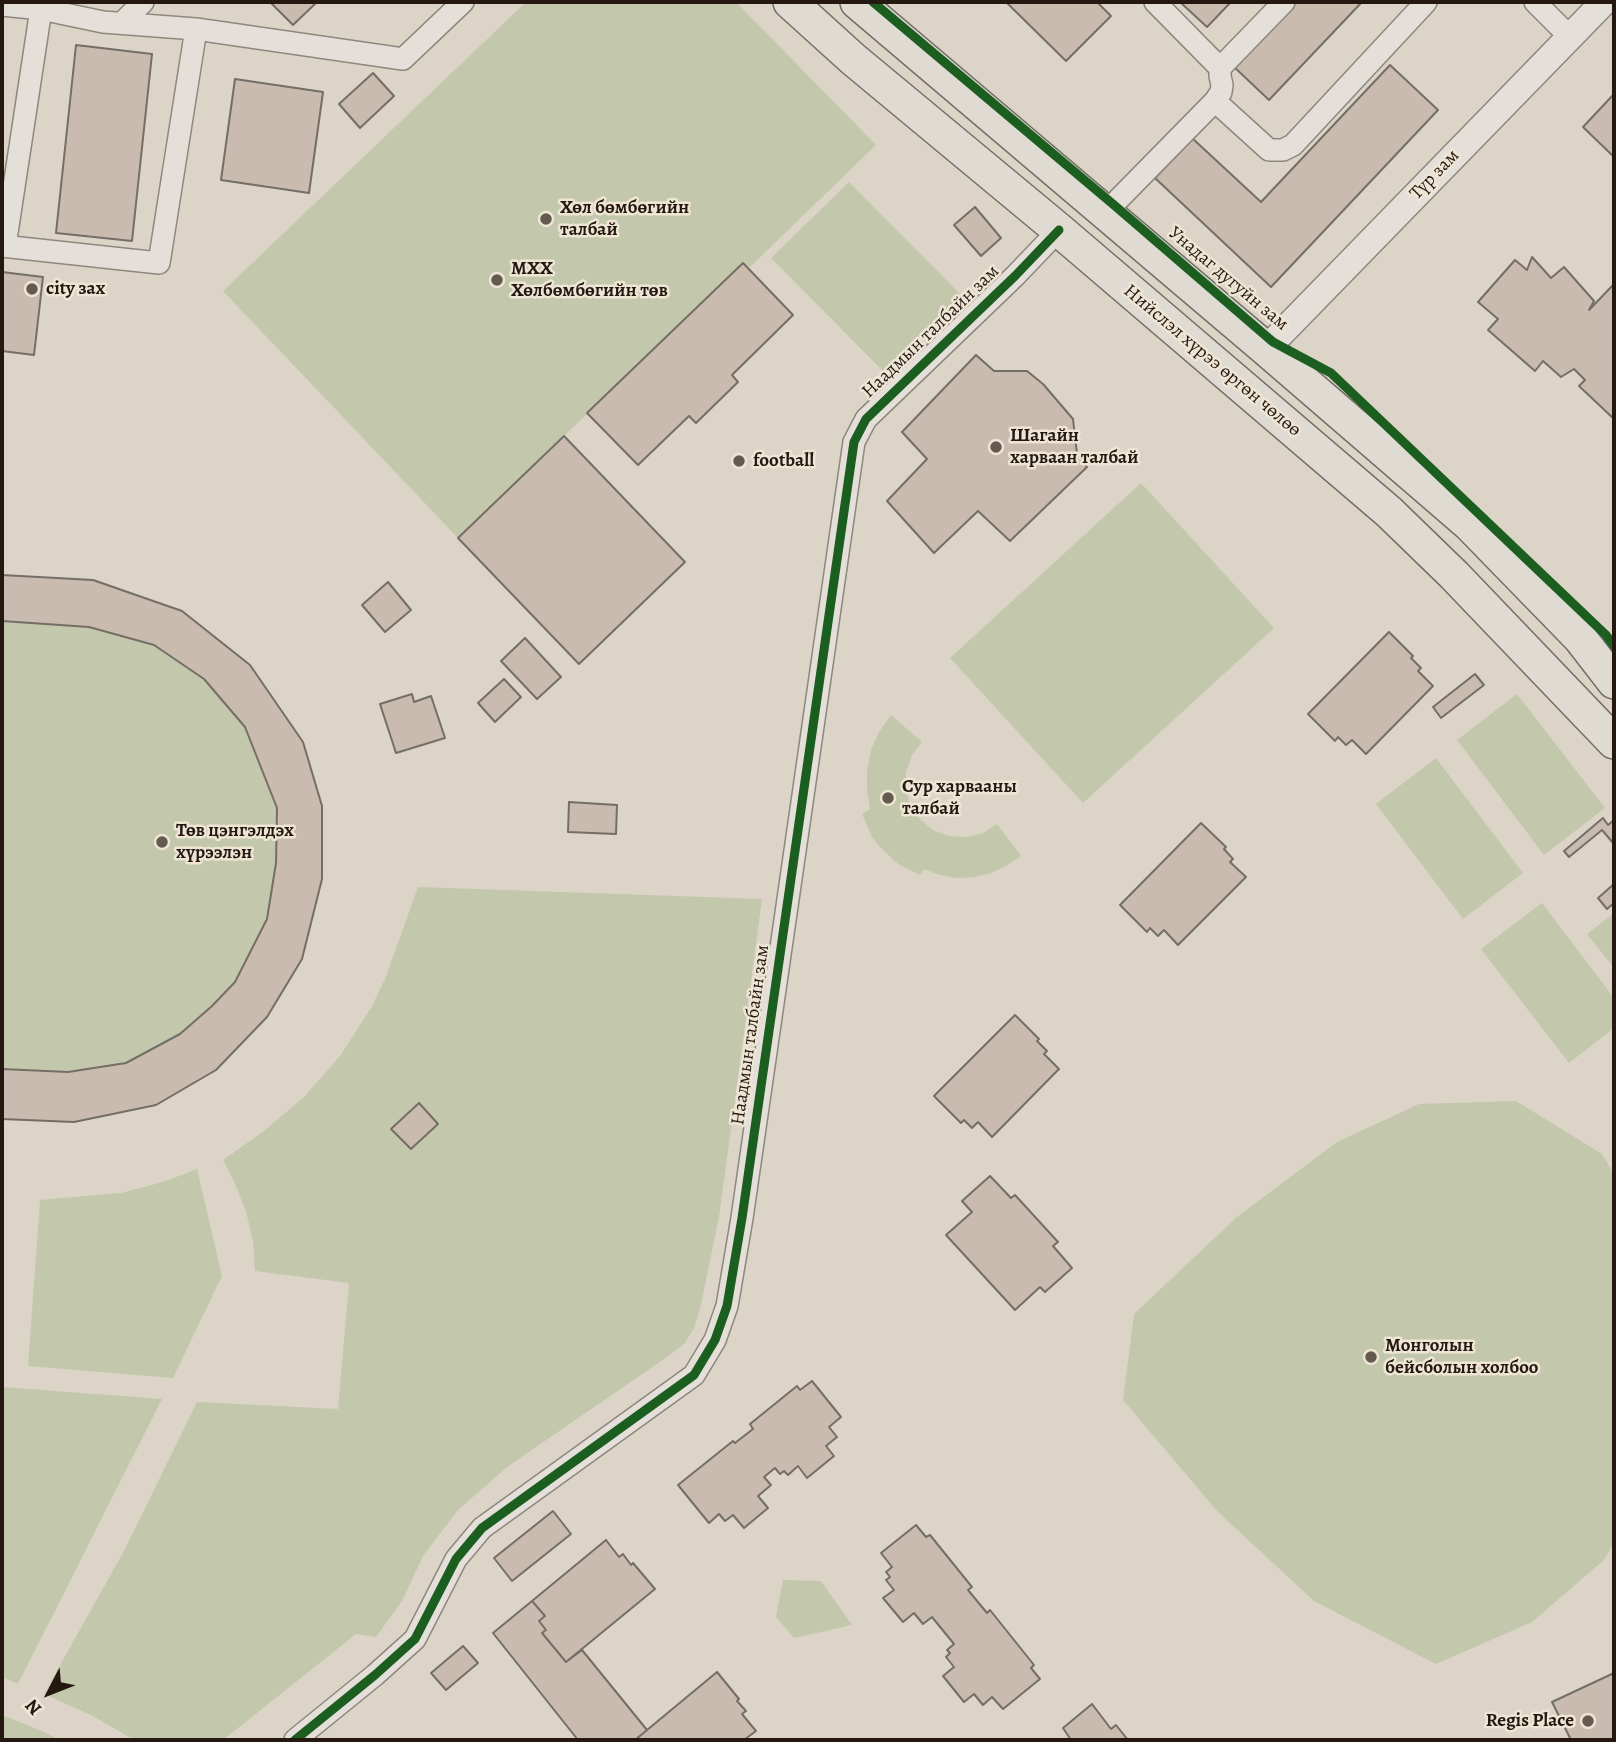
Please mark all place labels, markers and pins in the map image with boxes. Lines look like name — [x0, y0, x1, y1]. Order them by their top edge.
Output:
place label: Хөл бөмбөгийн талбай — [560, 197, 689, 241]
marker: Хөл бөмбөгийн талбай — [538, 211, 554, 227]
place label: МХХ Хөлбөмбөгийн төв — [511, 258, 668, 302]
marker: МХХ Хөлбөмбөгийн төв — [489, 272, 505, 288]
place label: city зах — [46, 278, 105, 300]
marker: city зах — [24, 281, 40, 297]
place label: Шагайн харваан талбай — [1010, 425, 1138, 469]
marker: Шагайн харваан талбай — [988, 439, 1004, 455]
place label: football — [753, 450, 814, 472]
marker: football — [731, 453, 747, 469]
place label: Сур харвааны талбай — [902, 776, 1017, 820]
marker: Сур харвааны талбай — [880, 790, 896, 806]
place label: Төв цэнгэлдэх хүрээлэн — [176, 820, 294, 864]
marker: Төв цэнгэлдэх хүрээлэн — [154, 834, 170, 850]
place label: Монголын бейсболын холбоо — [1385, 1335, 1538, 1379]
marker: Монголын бейсболын холбоо — [1363, 1349, 1379, 1365]
place label: Regis Place — [1486, 1710, 1574, 1732]
marker: Regis Place — [1580, 1713, 1596, 1729]

